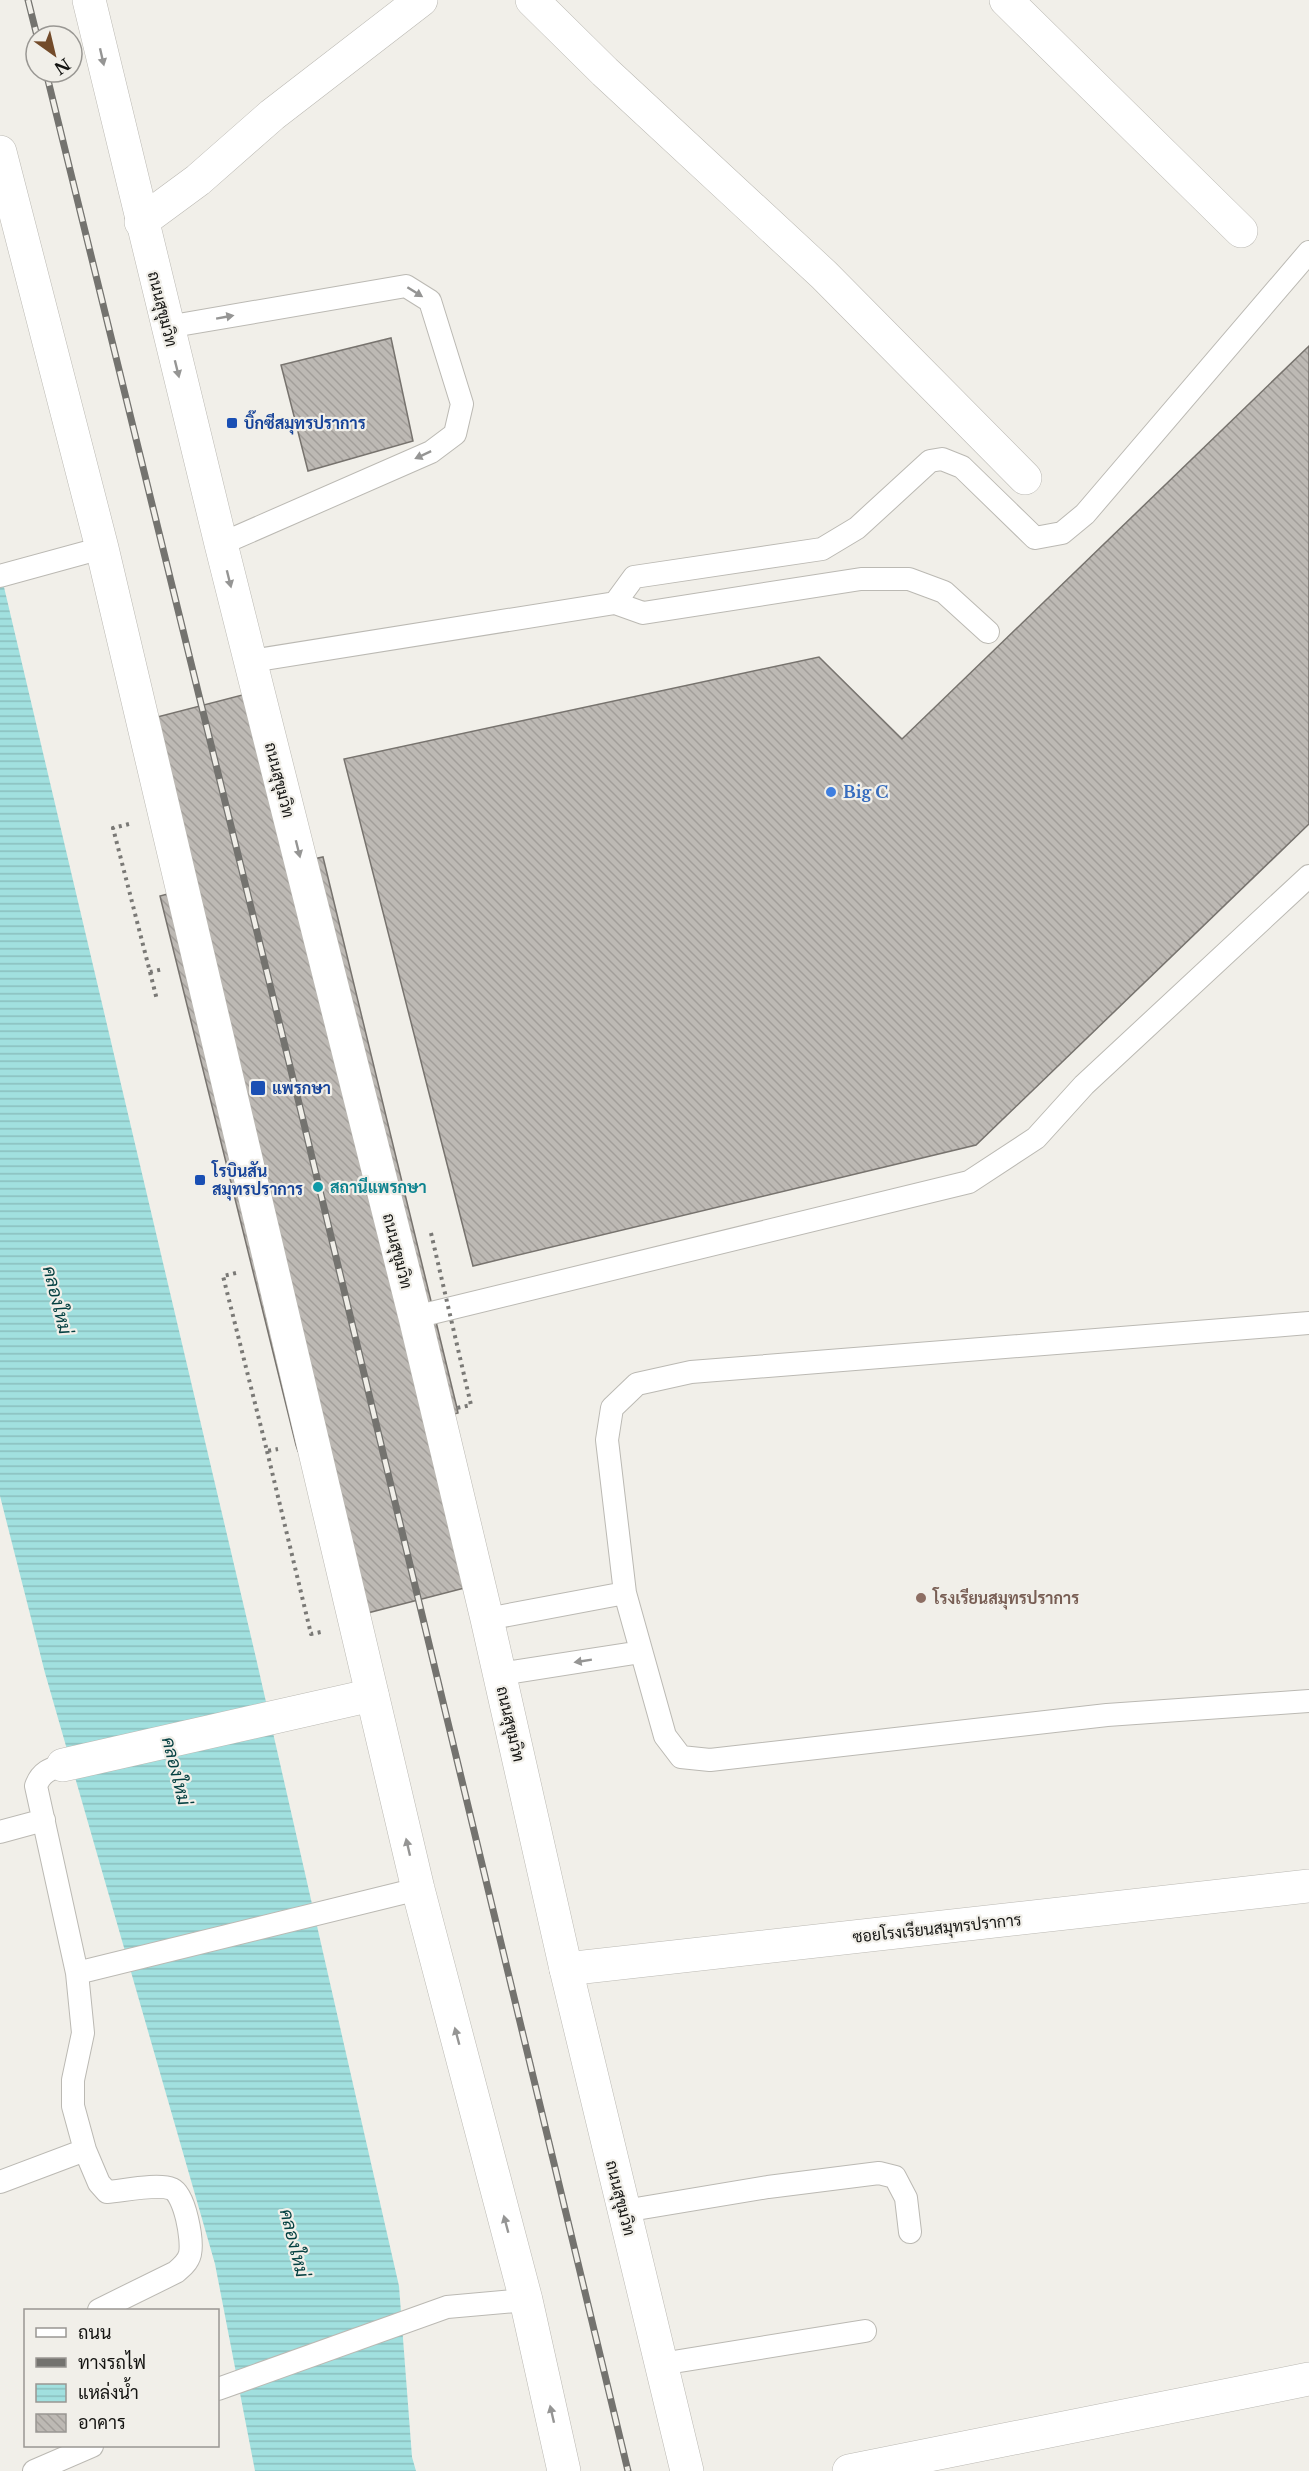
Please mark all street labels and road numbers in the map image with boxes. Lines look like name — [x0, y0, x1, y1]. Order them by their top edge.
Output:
street label: ถนนสุขุมวิท — [142, 269, 182, 349]
street label: ถนนสุขุมวิท — [259, 740, 299, 820]
street label: ถนนสุขุมวิท — [377, 1211, 417, 1291]
street label: ถนนสุขุมวิท — [491, 1684, 529, 1764]
street label: ซอยโรงเรียนสมุทรปราการ — [852, 1908, 1023, 1949]
street label: ถนนสุขุมวิท — [600, 2158, 640, 2238]

